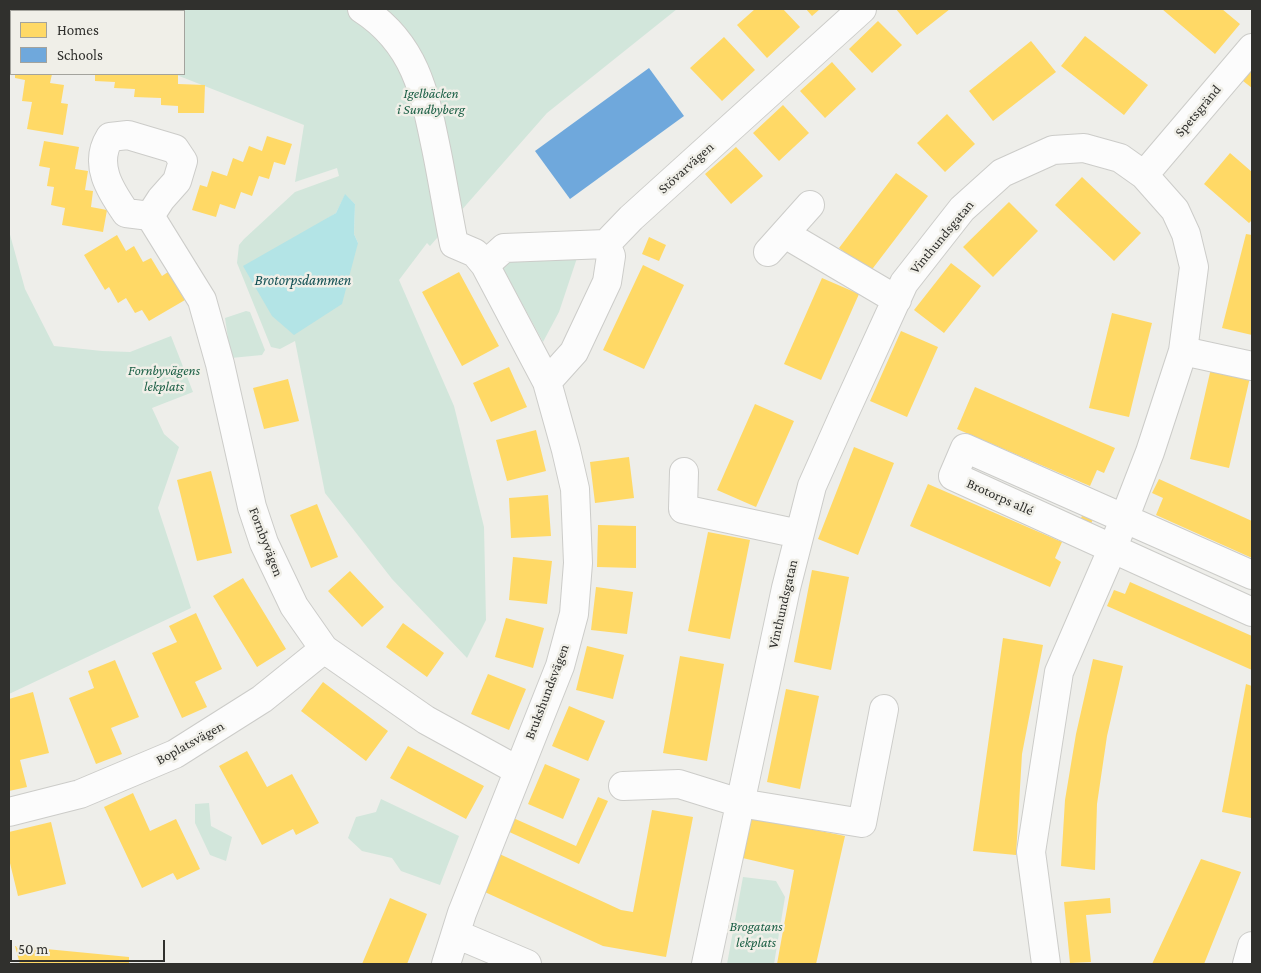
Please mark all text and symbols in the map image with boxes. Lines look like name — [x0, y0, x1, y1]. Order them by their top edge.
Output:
legend — [10, 10, 185, 75]
text: Homes — [57, 22, 99, 38]
text: Schools — [57, 47, 103, 63]
street label: Spetsgränd — [1171, 82, 1225, 140]
park label: Igelbäcken i Sundbyberg — [397, 86, 465, 118]
street label: Stövarvägen — [655, 139, 717, 197]
street label: Vinthundsgatan — [906, 197, 978, 277]
water label: Brotorpsdammen — [255, 271, 351, 289]
park label: Fornbyvägens lekplats — [128, 363, 200, 396]
street label: Brotorps allé — [964, 475, 1036, 519]
street label: Fornbyvägen — [245, 505, 287, 579]
street label: Vinthundsgatan — [765, 558, 801, 650]
street label: Brukshundsvägen — [521, 642, 573, 742]
street label: Boplatsvägen — [153, 717, 227, 769]
park label: Brogatans lekplats — [729, 919, 783, 952]
scale bar — [12, 930, 168, 962]
text: 50 m — [18, 941, 48, 957]

